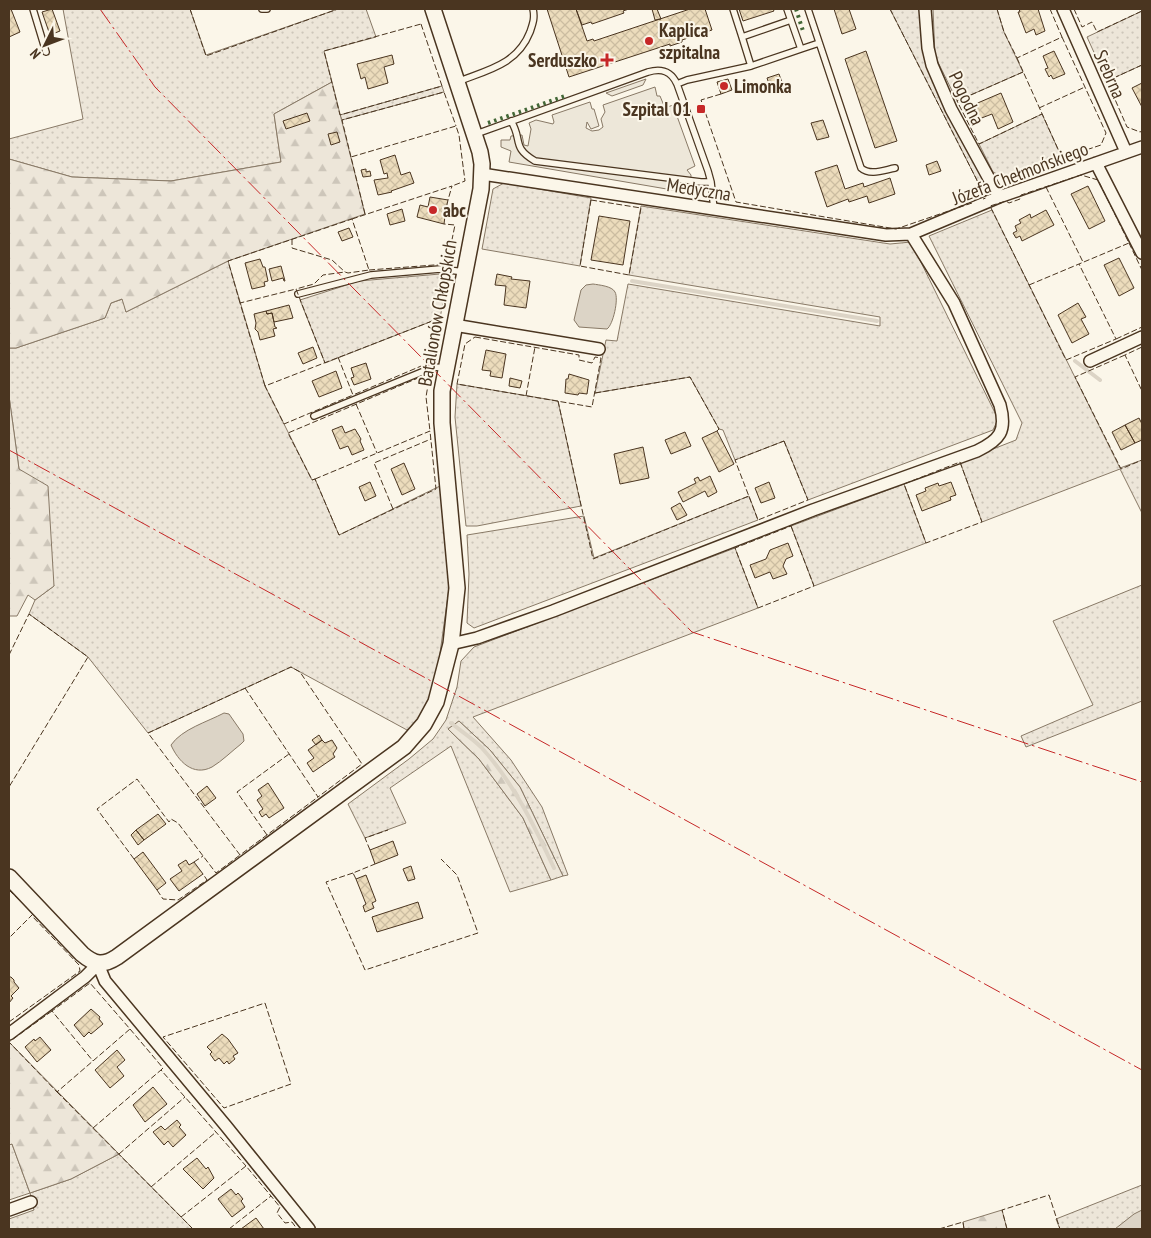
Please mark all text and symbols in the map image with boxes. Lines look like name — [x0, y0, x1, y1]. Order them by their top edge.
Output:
place label: Kaplica szpitalna — [659, 18, 720, 64]
north arrow — [20, 20, 70, 70]
marker: Kaplica szpitalna — [643, 35, 655, 47]
text: N — [26, 45, 45, 63]
street label: Srebrna — [1089, 46, 1131, 102]
place label: Serduszko — [528, 48, 597, 72]
marker: Serduszko — [601, 54, 613, 66]
street label: Pogodna — [944, 67, 990, 129]
place label: Limonka — [734, 74, 792, 98]
marker: Limonka — [718, 80, 730, 92]
place label: Szpital 01 — [623, 97, 691, 121]
marker: Szpital 01 — [695, 103, 707, 115]
street label: Józefa Chełmońskiego — [948, 136, 1091, 210]
street label: Medyczna — [665, 172, 733, 206]
place label: abc — [443, 198, 466, 222]
marker: abc — [427, 204, 439, 216]
street label: Batalionów Chłopskich — [412, 238, 462, 388]

